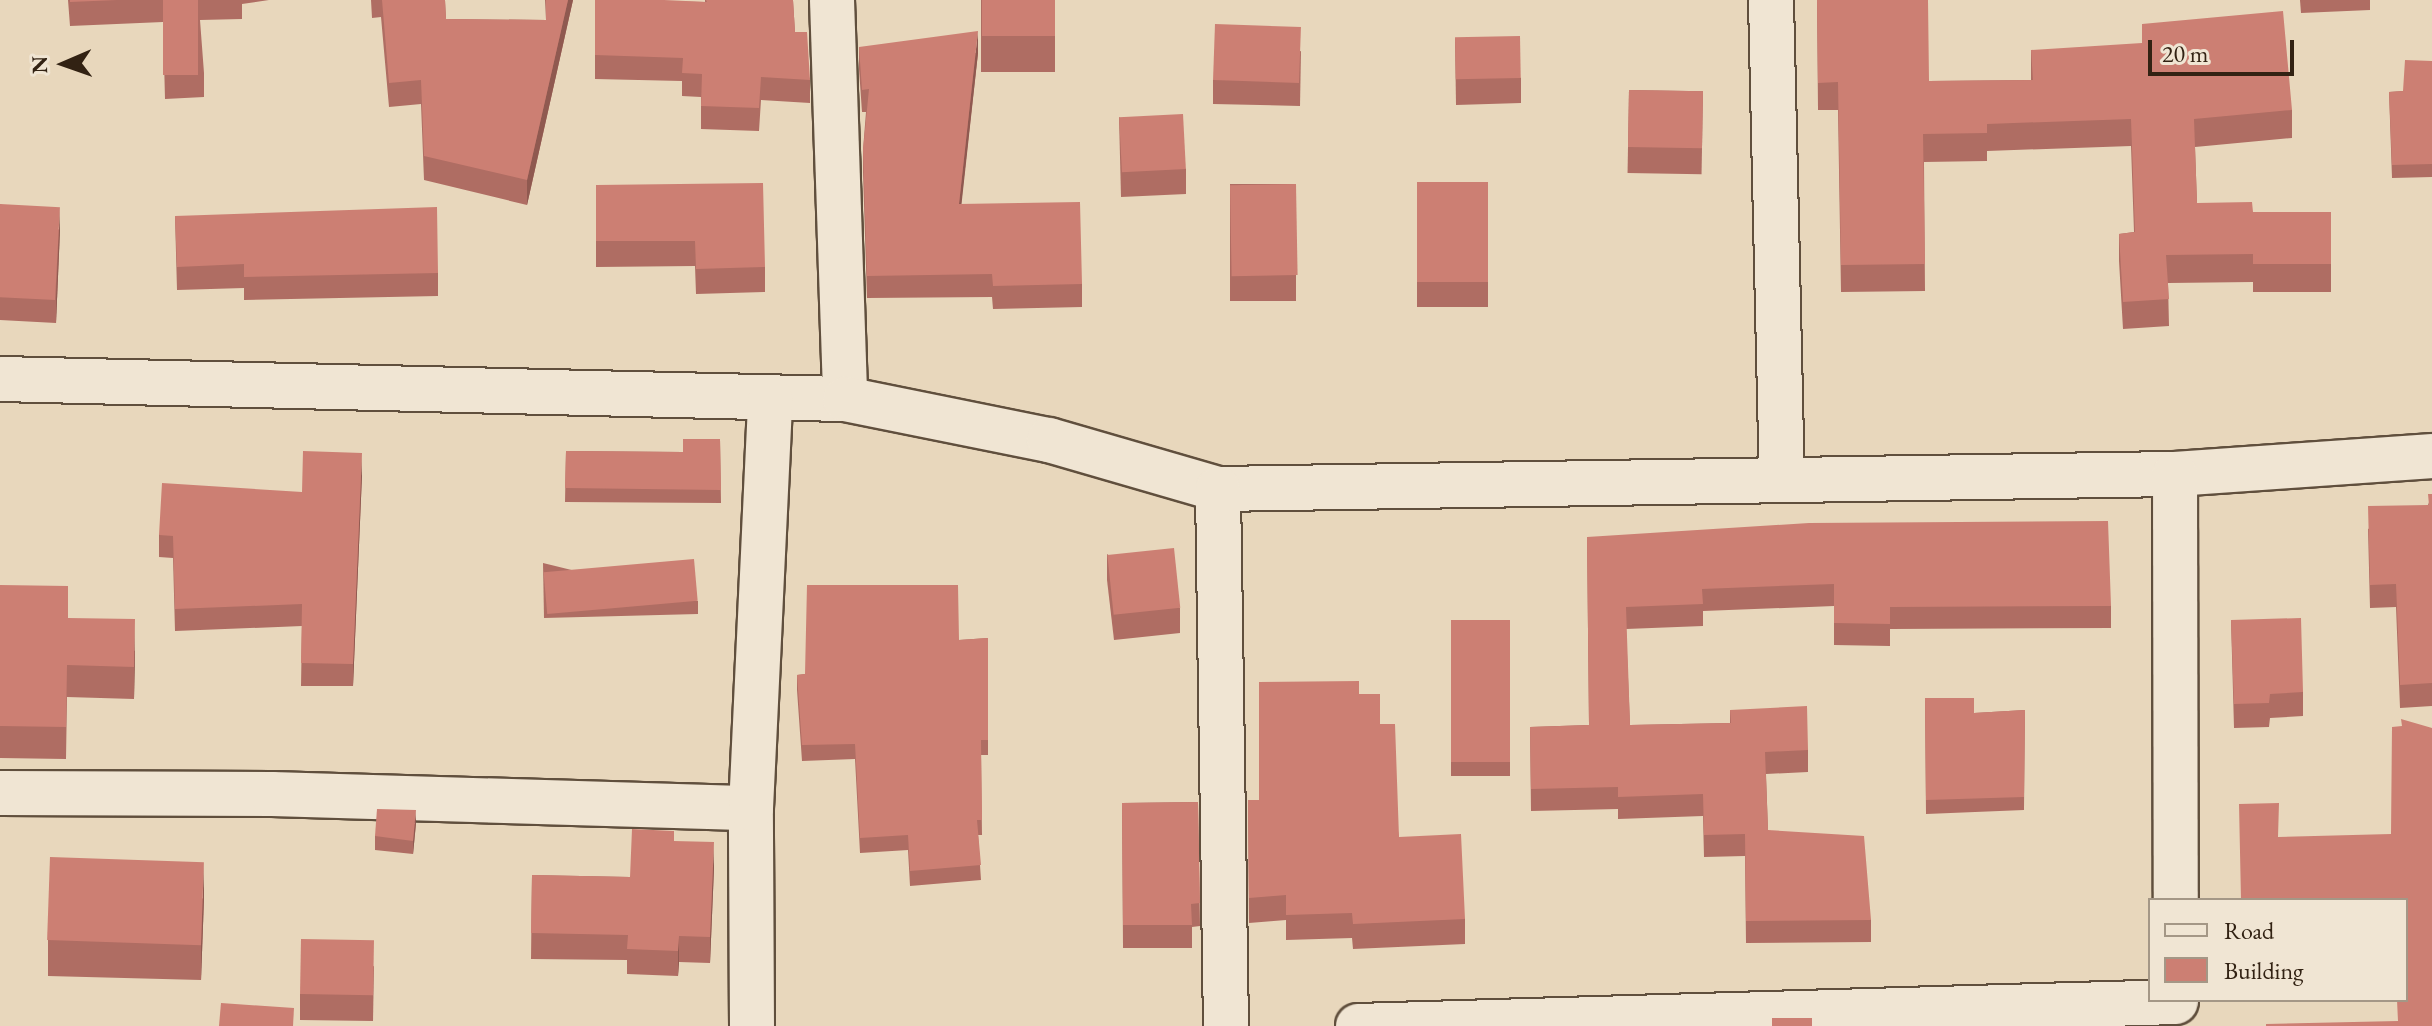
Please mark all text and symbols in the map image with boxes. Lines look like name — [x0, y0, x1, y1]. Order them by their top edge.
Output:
north arrow — [24, 24, 104, 104]
scale bar — [2152, 24, 2298, 74]
text: 20 m — [2162, 38, 2209, 69]
text: N — [25, 55, 54, 74]
legend — [2148, 898, 2408, 1002]
text: Road — [2224, 915, 2274, 946]
text: Building — [2224, 955, 2304, 986]

